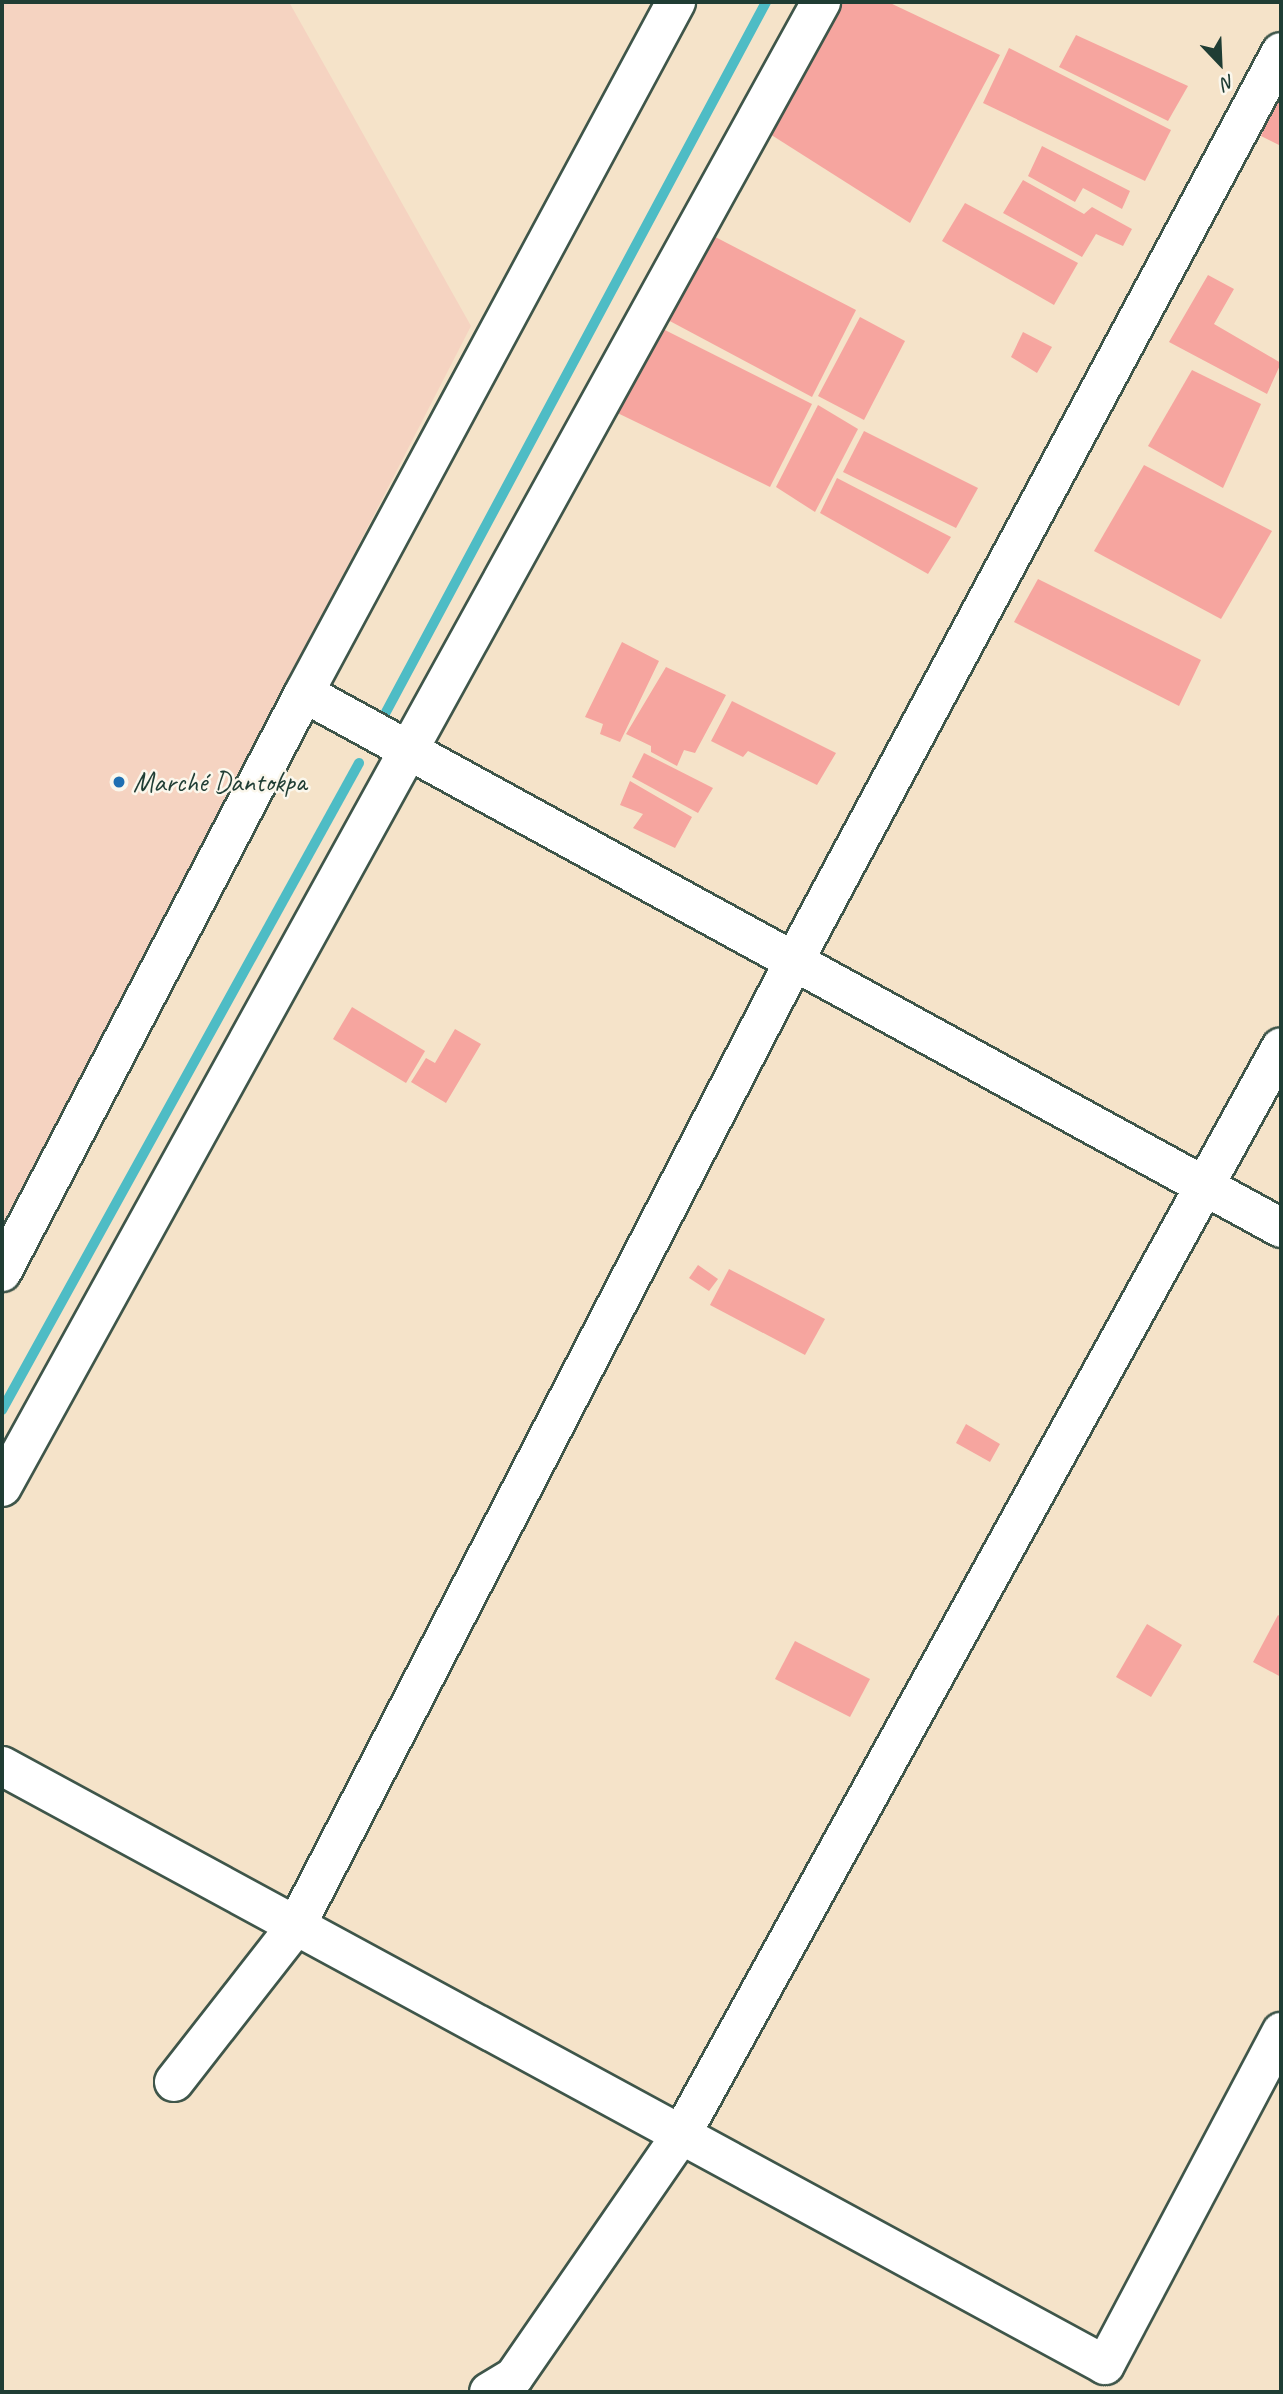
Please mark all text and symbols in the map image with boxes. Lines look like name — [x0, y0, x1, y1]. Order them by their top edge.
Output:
north arrow — [1185, 28, 1255, 98]
text: N — [1218, 69, 1238, 96]
place label: Marché Dantokpa — [133, 765, 306, 799]
marker: Marché Dantokpa — [111, 774, 127, 790]

